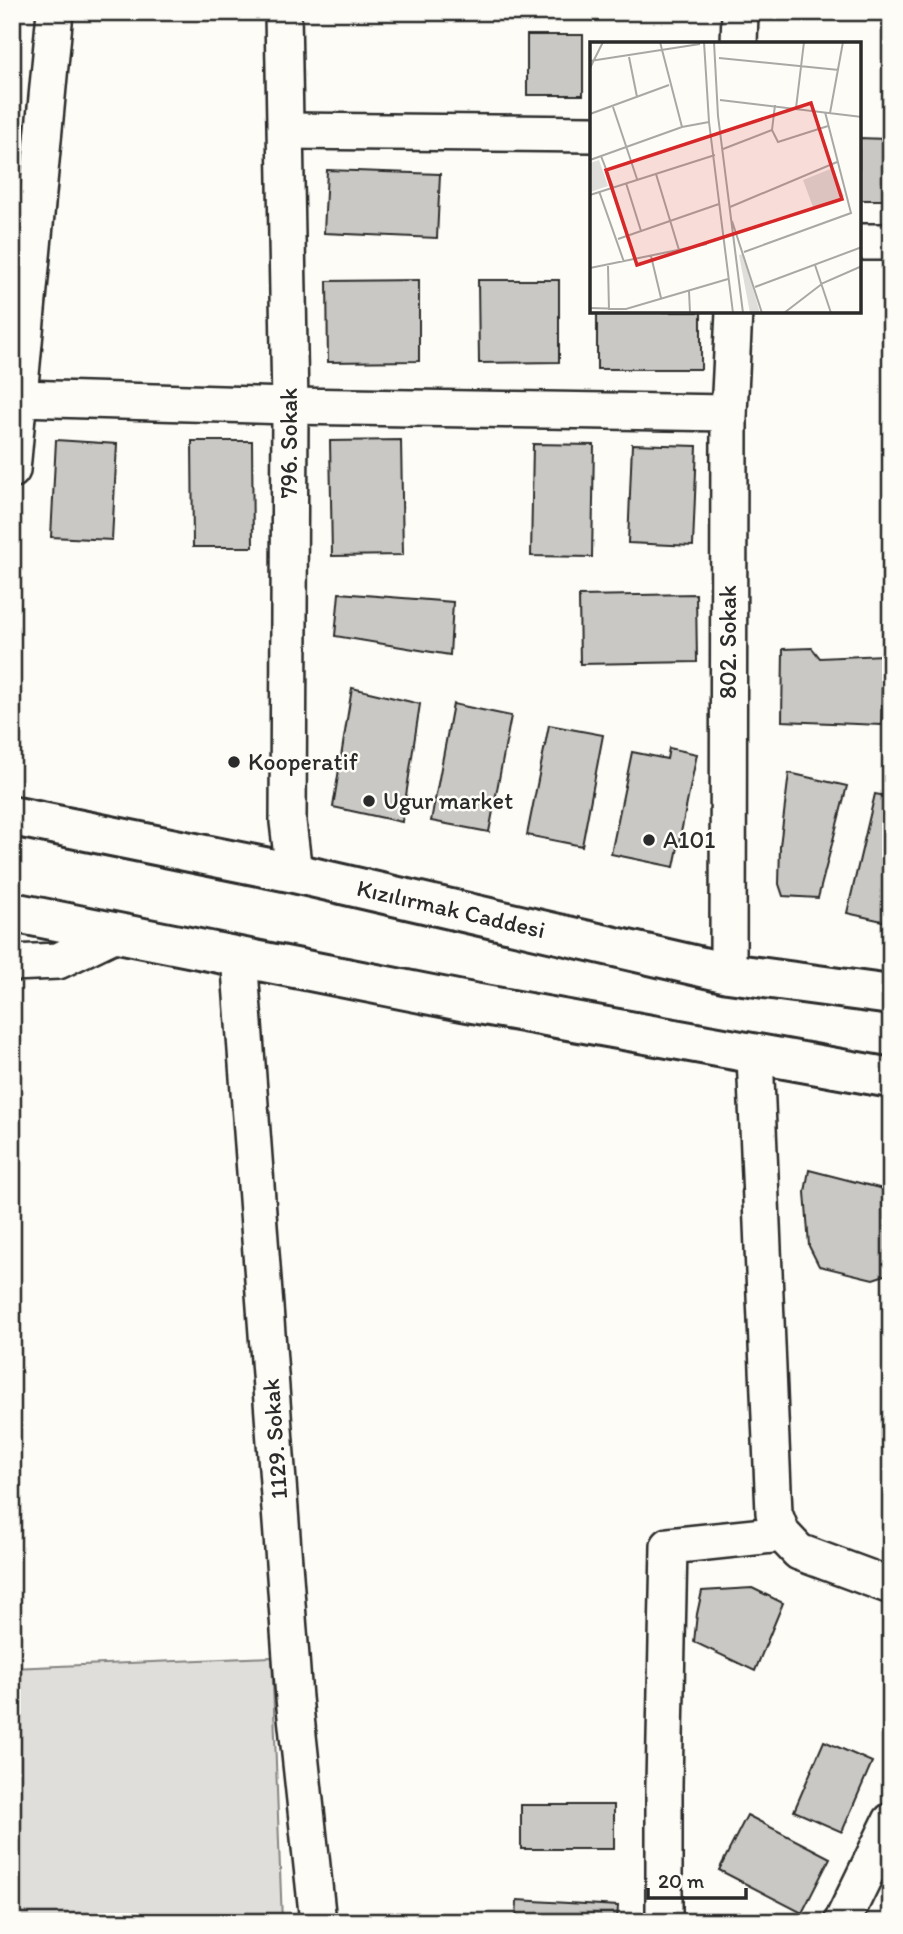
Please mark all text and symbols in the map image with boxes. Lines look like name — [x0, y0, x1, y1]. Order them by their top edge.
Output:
inset map — [590, 42, 861, 313]
street label: 796. Sokak — [274, 388, 303, 498]
street label: 802. Sokak — [713, 585, 742, 699]
place label: Kooperatif — [248, 747, 359, 776]
marker: Kooperatif — [226, 754, 242, 770]
place label: Ugur market — [383, 786, 513, 815]
marker: Ugur market — [361, 793, 377, 809]
place label: A101 — [663, 825, 715, 854]
marker: A101 — [641, 832, 657, 848]
street label: Kızılırmak Caddesi — [354, 873, 548, 944]
street label: 1129. Sokak — [256, 1378, 293, 1500]
scale bar — [648, 1857, 746, 1901]
text: 20 m — [658, 1868, 705, 1893]

